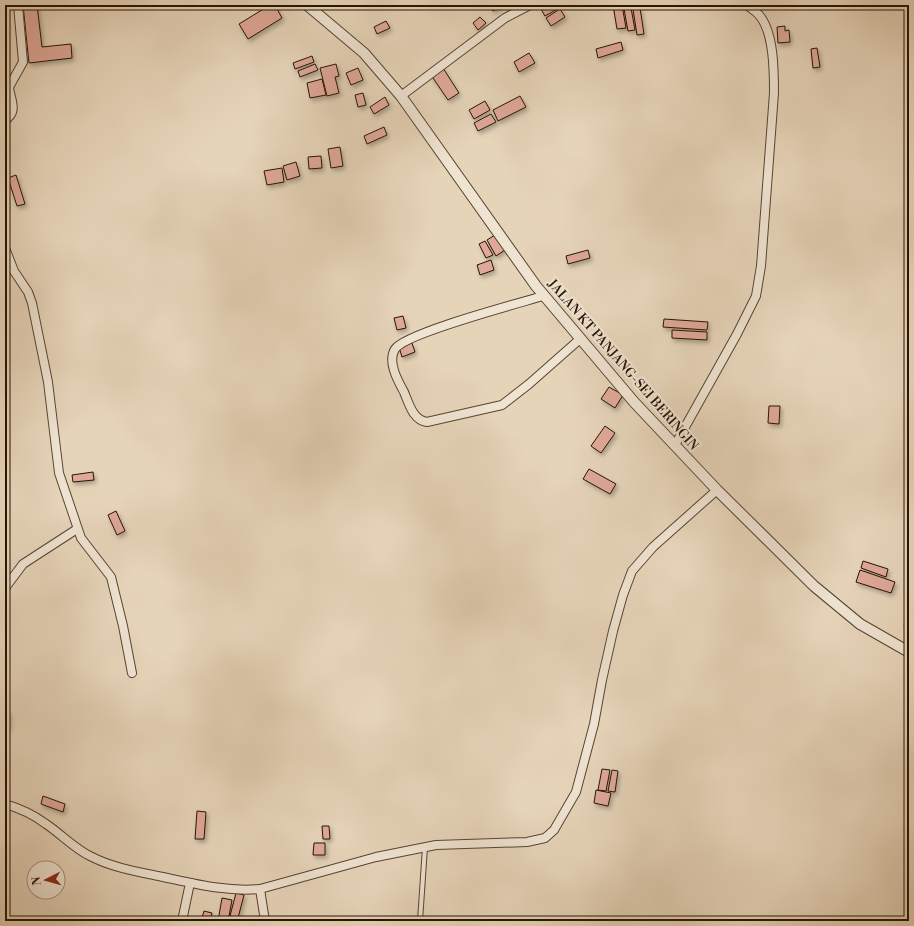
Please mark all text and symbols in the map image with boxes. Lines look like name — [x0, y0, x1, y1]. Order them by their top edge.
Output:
street label: JALAN KT PANJANG-SEI BERINGIN — [544, 275, 702, 454]
north arrow — [26, 860, 66, 900]
text: N — [30, 876, 44, 886]

